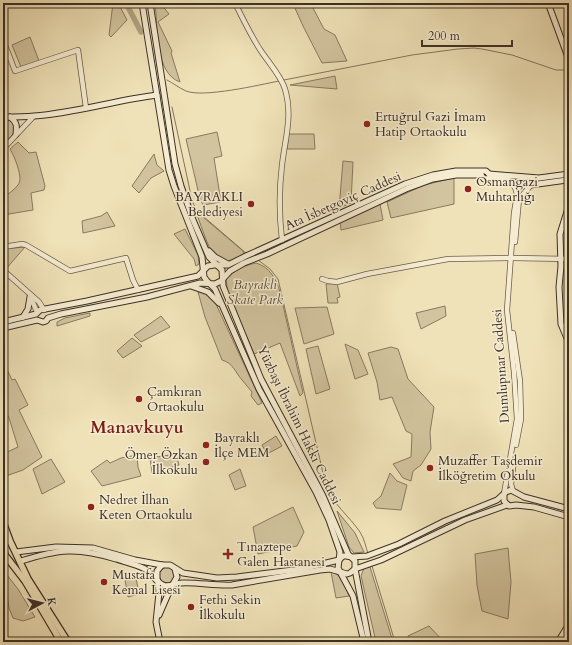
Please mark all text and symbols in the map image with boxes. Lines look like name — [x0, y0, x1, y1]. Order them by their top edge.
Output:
scale bar — [422, 22, 512, 48]
text: 200 m — [428, 28, 461, 44]
place label: Ertuğrul Gazi İmam Hatip Ortaokulu — [375, 108, 486, 141]
marker: Ertuğrul Gazi İmam Hatip Ortaokulu — [362, 119, 372, 129]
street label: Ata İsbetgoviç Caddesi — [282, 167, 404, 235]
place label: Osmangazi Muhtarlığı — [476, 173, 538, 206]
marker: Osmangazi Muhtarlığı — [463, 184, 473, 194]
place label: BAYRAKLI Belediyesi — [175, 188, 243, 221]
marker: BAYRAKLI Belediyesi — [246, 199, 256, 209]
park label: Bayraklı Skate Park — [227, 276, 284, 309]
street label: Dumlupınar Caddesi — [488, 308, 514, 424]
street label: Yüzbaşı İbrahim Hakkı Caddesi — [253, 343, 346, 508]
place label: Çamkıran Ortaokulu — [147, 383, 204, 416]
marker: Çamkıran Ortaokulu — [134, 394, 144, 404]
district label: Manavkuyu — [90, 416, 184, 439]
place label: Bayraklı İlçe MEM — [214, 429, 270, 462]
marker: Bayraklı İlçe MEM — [201, 440, 211, 450]
place label: Ömer Özkan İlkokulu — [125, 446, 199, 479]
place label: Muzaffer Taşdemir İlköğretim Okulu — [438, 452, 543, 485]
marker: Ömer Özkan İlkokulu — [201, 457, 211, 467]
marker: Muzaffer Taşdemir İlköğretim Okulu — [425, 463, 435, 473]
place label: Nedret İlhan Keten Ortaokulu — [99, 491, 193, 524]
marker: Nedret İlhan Keten Ortaokulu — [86, 502, 96, 512]
place label: Tınaztepe Galen Hastanesi — [237, 538, 325, 571]
marker: Tınaztepe Galen Hastanesi — [222, 548, 234, 560]
place label: Mustafa Kemal Lisesi — [112, 566, 181, 599]
marker: Mustafa Kemal Lisesi — [99, 577, 109, 587]
north arrow — [22, 583, 62, 623]
place label: Fethi Sekin İlkokulu — [199, 591, 262, 624]
text: K — [43, 597, 59, 607]
marker: Fethi Sekin İlkokulu — [186, 602, 196, 612]

